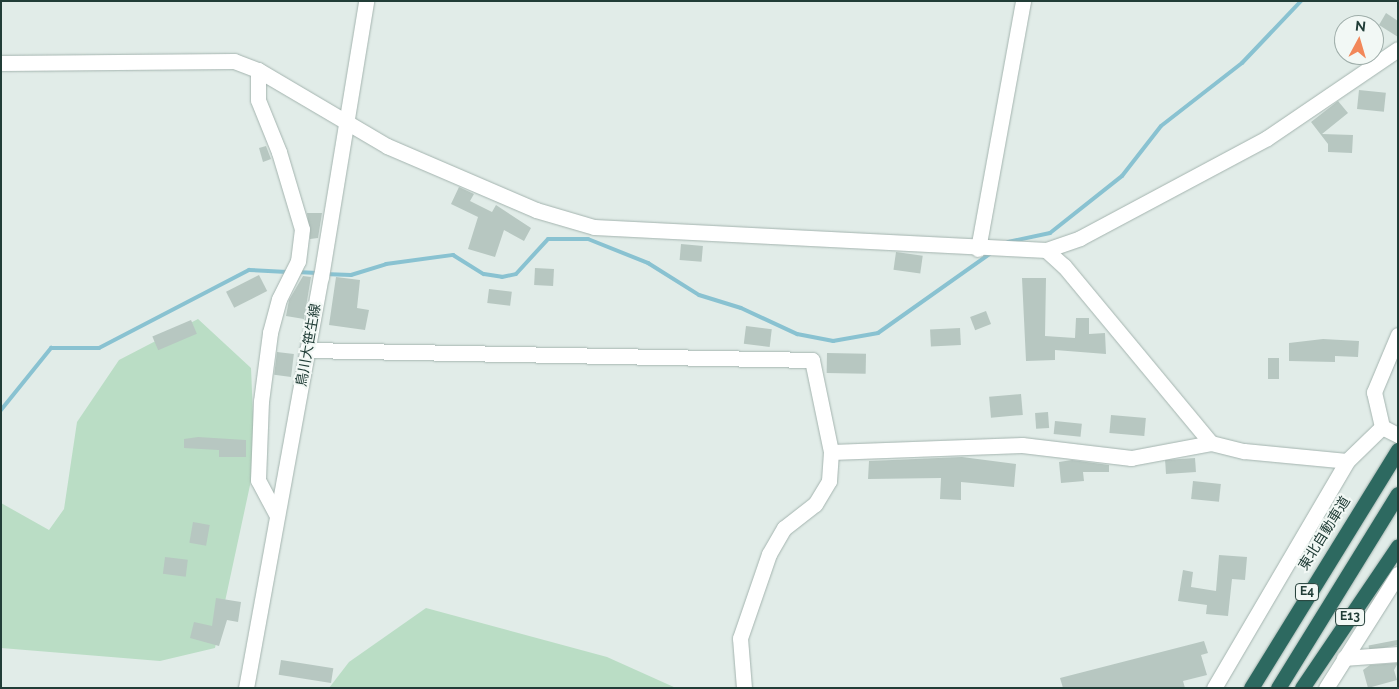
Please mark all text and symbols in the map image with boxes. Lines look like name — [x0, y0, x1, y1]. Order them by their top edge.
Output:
north arrow — [1334, 15, 1384, 65]
text: N — [1354, 18, 1367, 35]
street label: 鳥川大笹生線 — [292, 302, 324, 388]
street label: 東北自動車道 — [1295, 493, 1353, 573]
road number: E4 — [1294, 582, 1320, 602]
road number: E13 — [1335, 608, 1365, 626]

